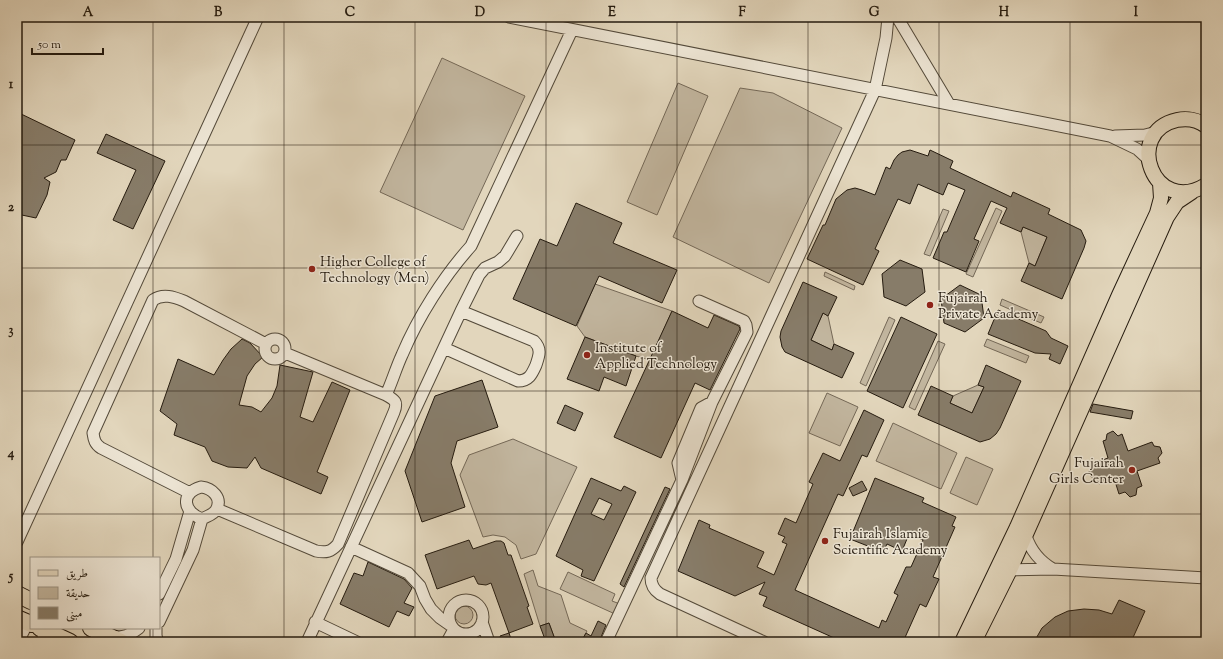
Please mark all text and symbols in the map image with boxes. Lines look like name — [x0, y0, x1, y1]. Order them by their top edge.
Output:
text: A — [83, 4, 94, 22]
text: B — [214, 4, 223, 22]
text: C — [345, 4, 355, 22]
text: D — [475, 4, 485, 22]
text: E — [608, 4, 616, 22]
text: F — [738, 4, 746, 22]
text: G — [869, 4, 880, 22]
text: H — [999, 4, 1010, 22]
text: I — [1134, 4, 1139, 22]
scale bar — [32, 30, 103, 56]
text: 50 m — [37, 36, 61, 54]
text: 1 — [9, 76, 14, 94]
text: 2 — [8, 199, 15, 217]
place label: Higher College of Technology (Men) — [320, 253, 429, 289]
marker: Higher College of Technology (Men) — [307, 264, 317, 274]
place label: Fujairah Private Academy — [938, 289, 1039, 325]
marker: Fujairah Private Academy — [925, 300, 935, 310]
text: 3 — [8, 322, 14, 340]
place label: Institute of Applied Technology — [595, 339, 717, 375]
marker: Institute of Applied Technology — [582, 350, 592, 360]
text: 4 — [7, 445, 15, 463]
place label: Fujairah Girls Center — [1049, 454, 1125, 490]
marker: Fujairah Girls Center — [1127, 465, 1137, 475]
place label: Fujairah Islamic Scientific Academy — [833, 525, 948, 561]
marker: Fujairah Islamic Scientific Academy — [820, 536, 830, 546]
legend — [30, 557, 160, 629]
text: طريق — [66, 565, 88, 583]
text: 5 — [8, 568, 14, 586]
text: حديقة — [66, 585, 90, 603]
text: مبنى — [66, 605, 82, 623]

